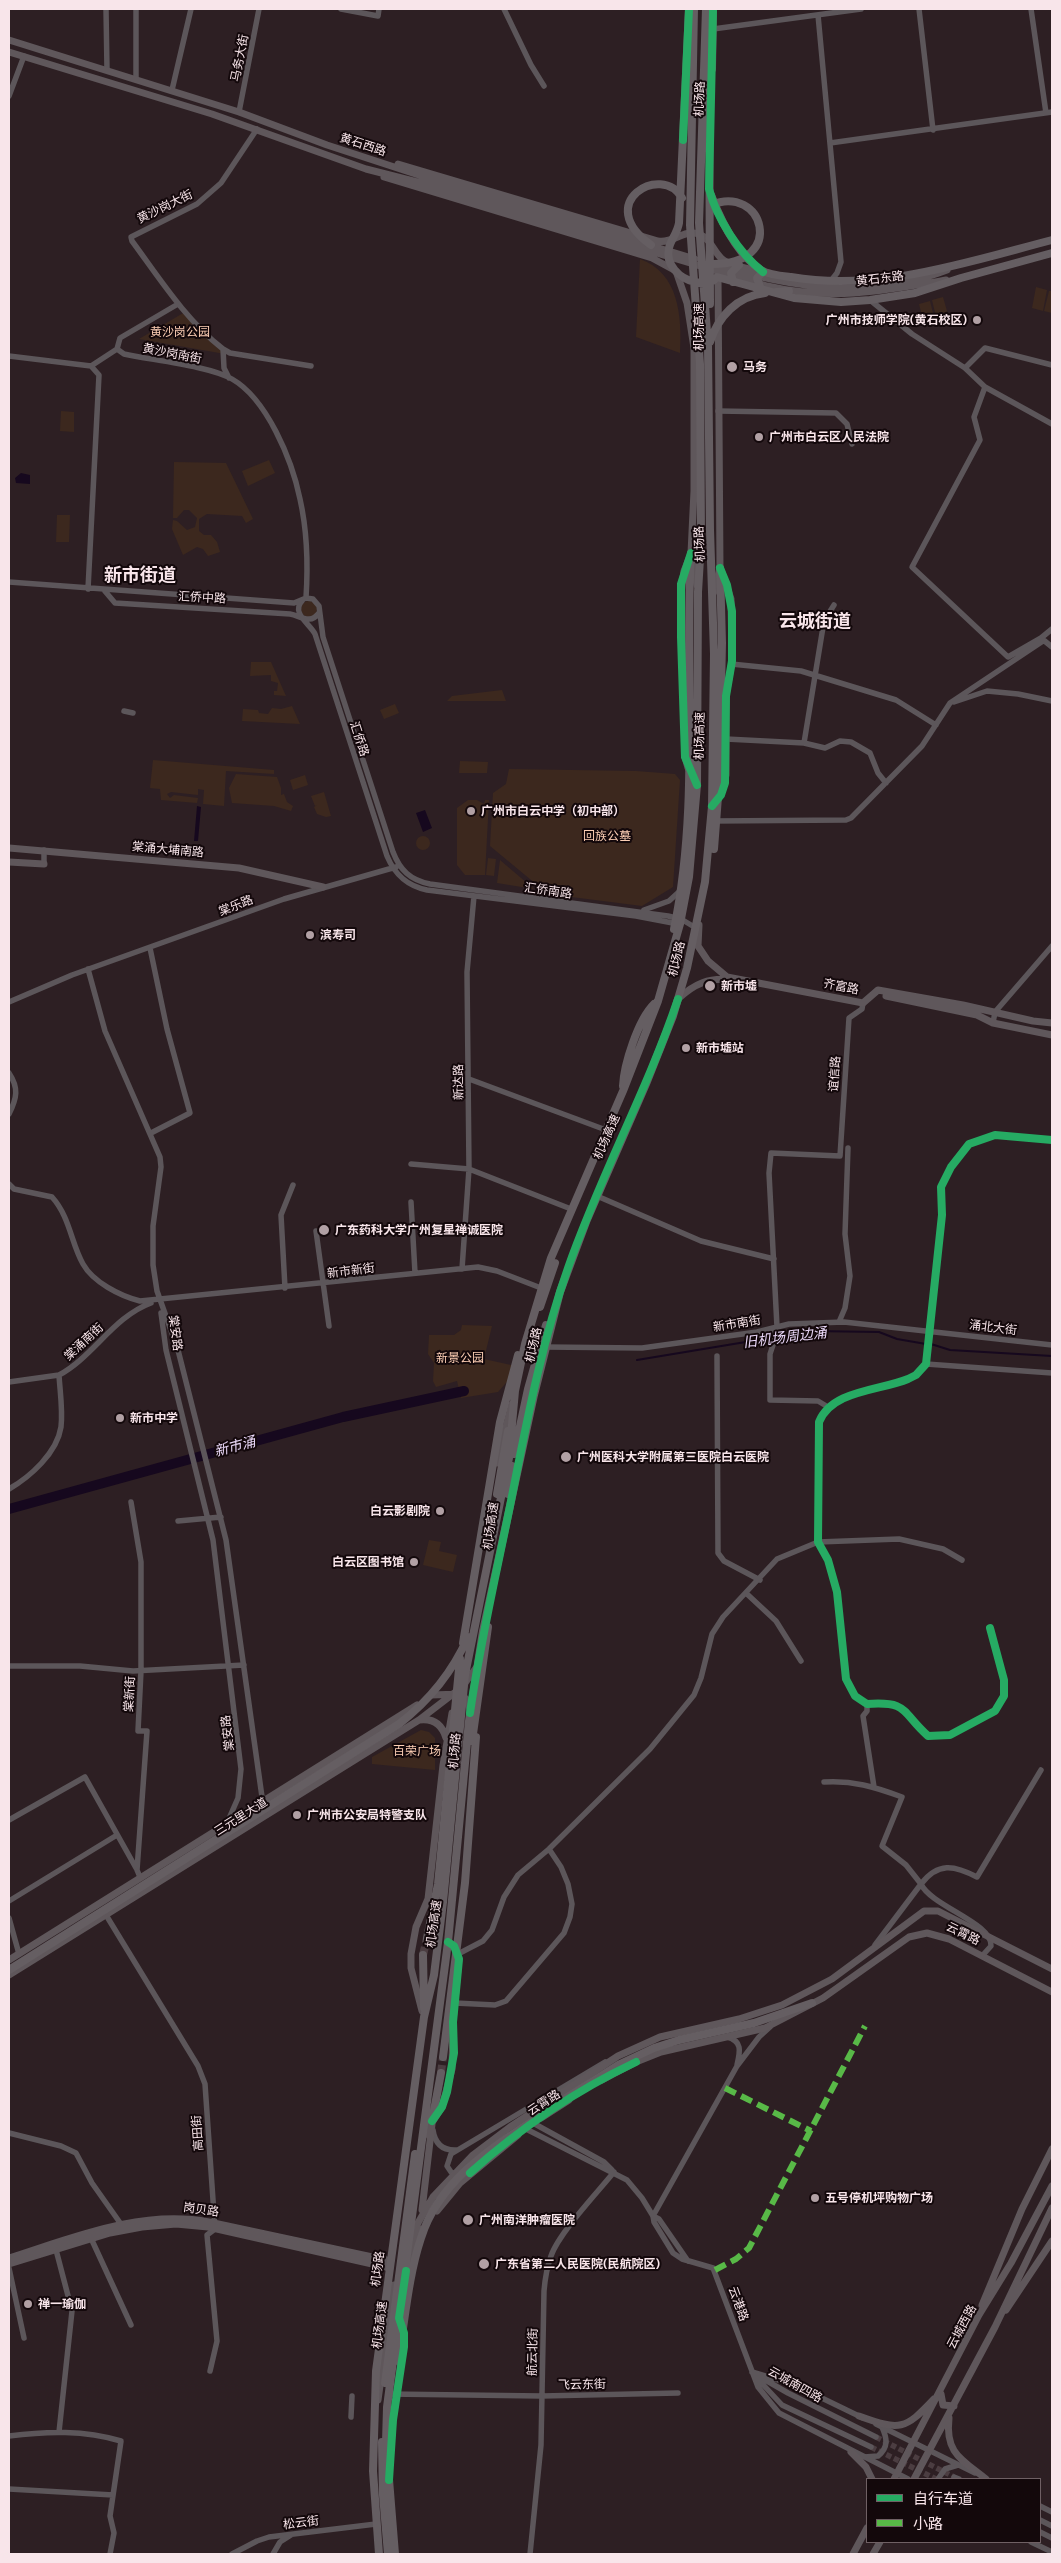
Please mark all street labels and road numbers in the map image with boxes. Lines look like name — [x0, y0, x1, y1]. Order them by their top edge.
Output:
street label: 马务大街 — [228, 33, 252, 83]
street label: 机场路 — [692, 81, 708, 117]
street label: 黄石西路 — [338, 131, 388, 159]
street label: 黄沙岗大街 — [135, 187, 195, 227]
street label: 黄石东路 — [855, 269, 905, 289]
street label: 机场高速 — [692, 303, 706, 351]
street label: 黄沙岗南街 — [141, 341, 203, 367]
street label: 机场路 — [692, 526, 708, 562]
street label: 汇侨中路 — [178, 590, 226, 606]
street label: 机场高速 — [692, 712, 708, 760]
street label: 汇侨路 — [347, 720, 371, 758]
street label: 棠涌大埔南路 — [132, 840, 204, 860]
street label: 汇侨南路 — [523, 881, 573, 901]
street label: 棠乐路 — [217, 893, 255, 919]
street label: 机场路 — [666, 940, 688, 978]
street label: 齐富路 — [822, 976, 860, 998]
street label: 谊信路 — [827, 1056, 843, 1092]
street label: 新达路 — [451, 1064, 467, 1100]
street label: 机场高速 — [591, 1112, 623, 1162]
street label: 新市新街 — [326, 1261, 376, 1281]
street label: 新市南街 — [712, 1313, 762, 1335]
street label: 棠安路 — [165, 1314, 185, 1352]
street label: 涌北大街 — [968, 1318, 1018, 1338]
street label: 棠涌南街 — [62, 1320, 106, 1364]
street label: 机场路 — [523, 1326, 545, 1364]
street label: 机场高速 — [481, 1501, 501, 1551]
street label: 棠新街 — [122, 1676, 138, 1712]
street label: 棠安路 — [219, 1714, 237, 1752]
street label: 机场路 — [446, 1732, 464, 1770]
street label: 三元里大道 — [212, 1795, 270, 1839]
street label: 机场高速 — [424, 1899, 444, 1949]
street label: 云霄路 — [944, 1920, 982, 1948]
street label: 云霄路 — [525, 2087, 563, 2119]
street label: 高田街 — [190, 2115, 206, 2151]
street label: 岗贝路 — [182, 2200, 220, 2220]
street label: 机场路 — [368, 2250, 388, 2288]
street label: 云港路 — [725, 2285, 751, 2323]
street label: 机场高速 — [370, 2300, 390, 2350]
street label: 云城西路 — [944, 2302, 980, 2352]
street label: 航云北街 — [525, 2328, 541, 2376]
street label: 云城南四路 — [765, 2364, 825, 2406]
street label: 飞云东街 — [558, 2377, 606, 2393]
street label: 松云街 — [282, 2514, 320, 2532]

